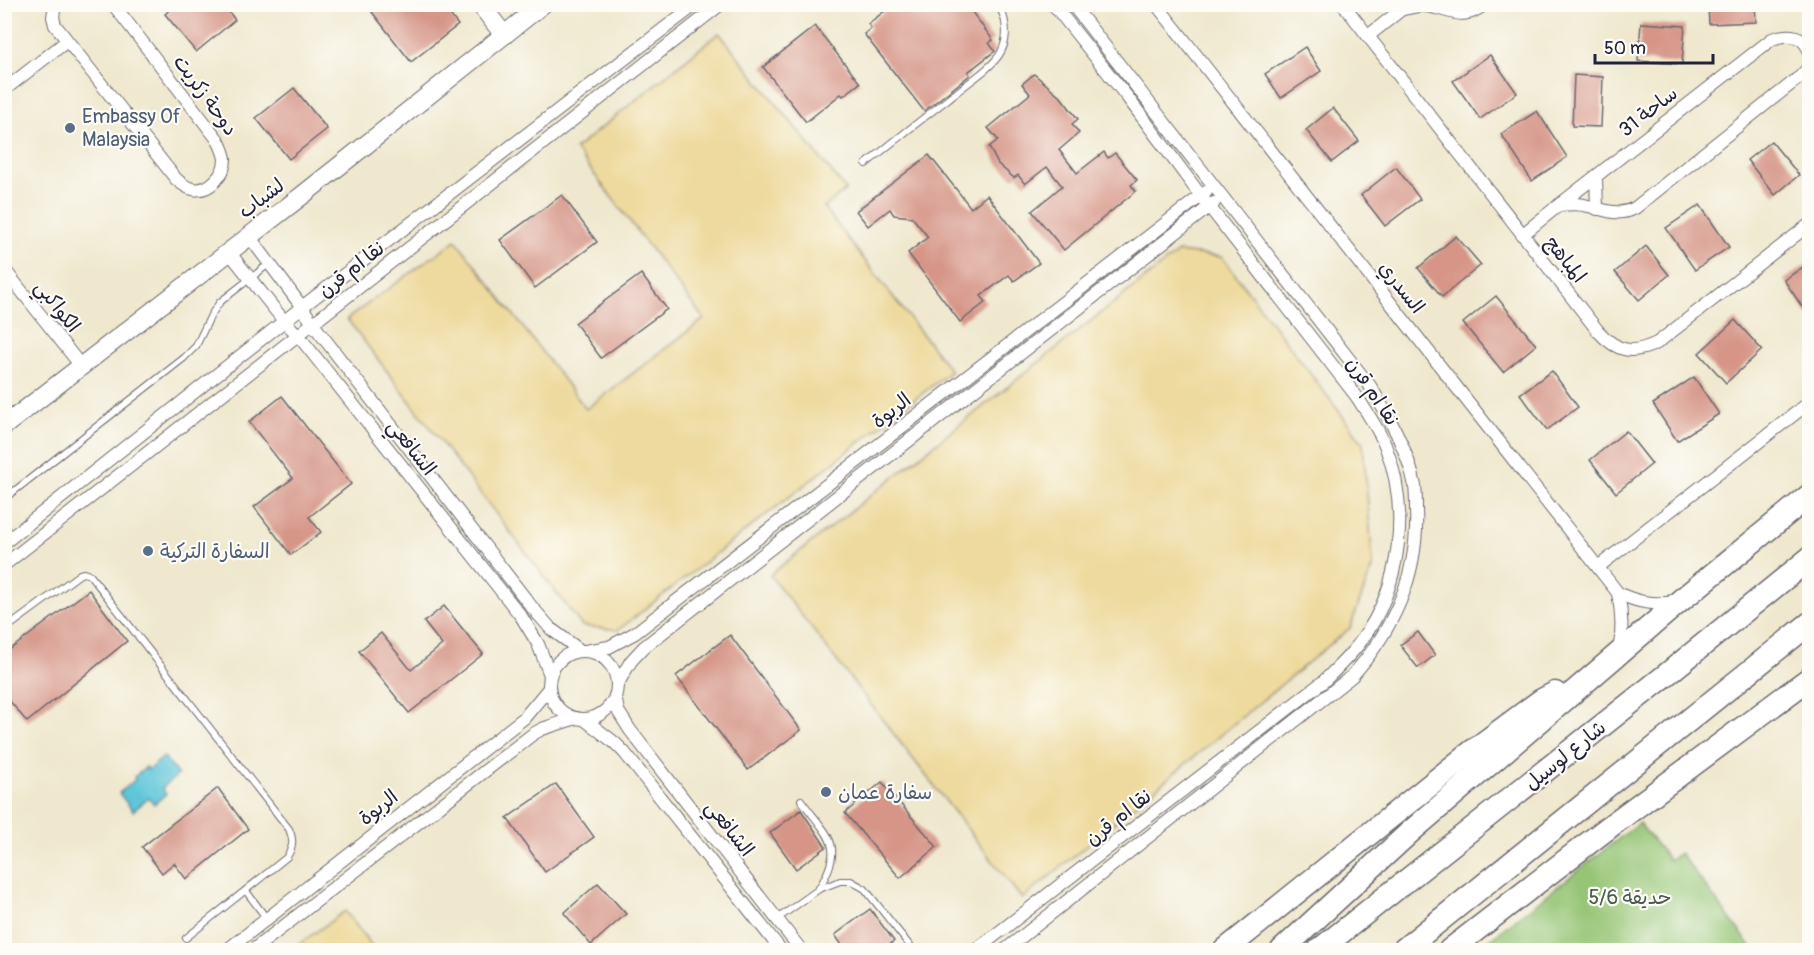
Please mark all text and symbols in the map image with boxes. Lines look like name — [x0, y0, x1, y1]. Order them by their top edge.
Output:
scale bar — [1595, 27, 1714, 65]
text: 50 m — [1604, 37, 1646, 60]
street label: دوحة زكريت — [168, 50, 243, 141]
street label: ساحة 31 — [1614, 81, 1683, 142]
place label: Embassy Of Malaysia — [82, 104, 181, 152]
marker: Embassy Of Malaysia — [63, 121, 77, 135]
street label: لشباب — [233, 173, 289, 224]
street label: المباهج — [1539, 231, 1592, 288]
street label: نقا ام قرن — [313, 236, 391, 305]
street label: السدري — [1372, 256, 1430, 320]
street label: الكواكبي — [25, 275, 86, 341]
street label: نقا ام قرن — [1339, 352, 1405, 431]
street label: الربوة — [866, 387, 916, 434]
street label: الشافعي — [378, 414, 442, 484]
place label: السفارة التركية — [160, 539, 270, 564]
marker: السفارة التركية — [141, 544, 155, 558]
street label: شارع لوسيل — [1520, 715, 1612, 797]
place label: سفارة عمان — [838, 780, 932, 805]
street label: الربوة — [353, 784, 403, 831]
street label: نقا ام قرن — [1080, 784, 1158, 853]
marker: سفارة عمان — [819, 785, 833, 799]
street label: الشافعي — [696, 795, 760, 865]
park label: حديقة 5/6 — [1588, 885, 1672, 910]

